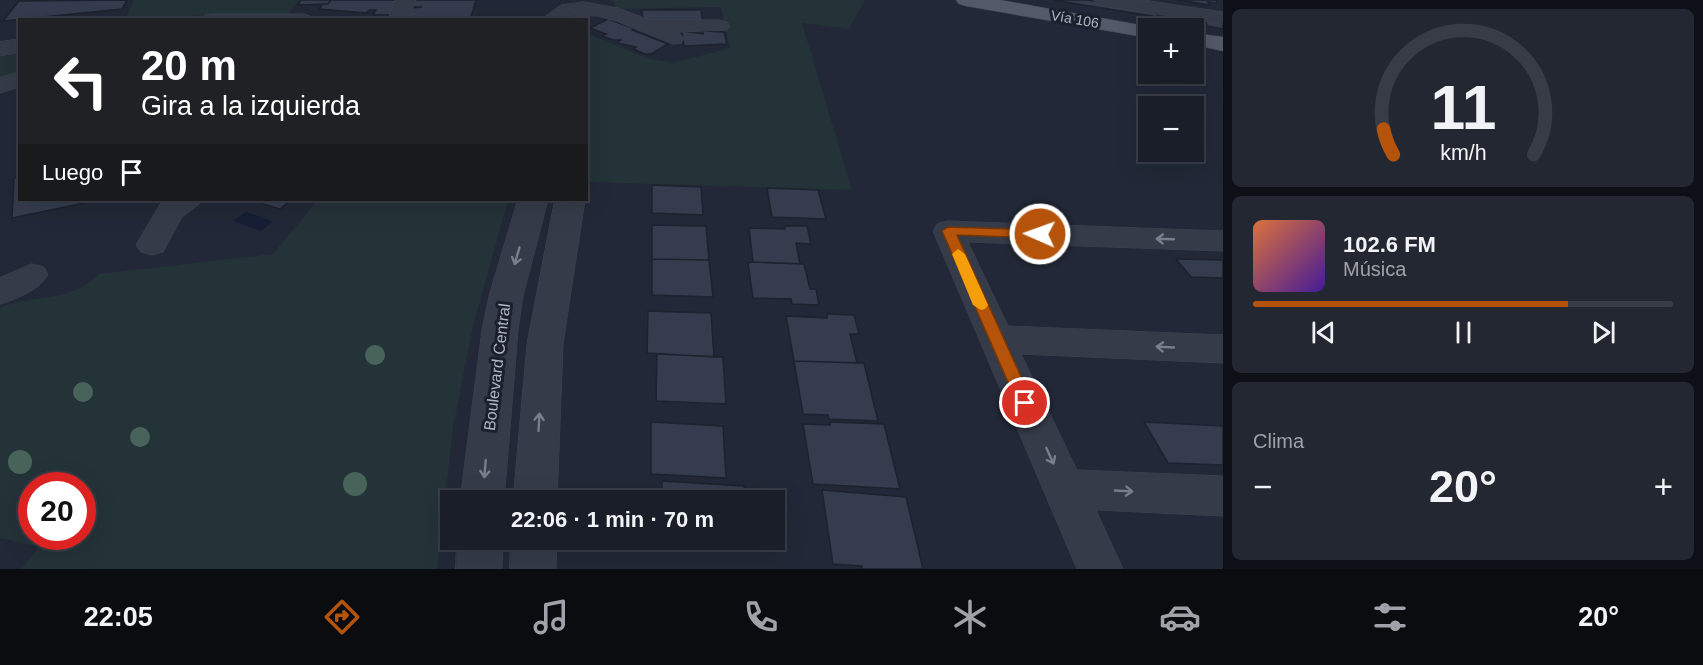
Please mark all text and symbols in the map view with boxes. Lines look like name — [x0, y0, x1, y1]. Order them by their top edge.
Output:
street label: Vía 106 — [1050, 7, 1100, 31]
map controls — [1138, 18, 1204, 162]
button: + — [1138, 18, 1204, 84]
icon: left — [42, 42, 120, 120]
text: 20 m — [141, 42, 237, 89]
text: 11 — [1430, 73, 1496, 142]
text: Gira a la izquierda — [141, 91, 360, 121]
button: − — [1138, 96, 1204, 162]
text: km/h — [1440, 141, 1486, 165]
icon: arrive — [115, 156, 148, 189]
text: Luego — [42, 160, 103, 185]
position arrow — [1008, 202, 1072, 266]
text: 102.6 FM — [1343, 232, 1436, 257]
one-way arrow — [1155, 233, 1175, 245]
one-way arrow — [511, 246, 523, 265]
text: Música — [1343, 258, 1406, 280]
street label: Boulevard Central — [481, 302, 513, 432]
icon: previous — [1307, 316, 1340, 349]
icon: pause — [1447, 316, 1480, 349]
icon: next — [1587, 316, 1620, 349]
one-way arrow — [1155, 341, 1175, 352]
pin — [999, 377, 1050, 428]
icon: arrive — [1008, 386, 1041, 419]
one-way arrow — [534, 412, 545, 432]
text: Clima — [1253, 430, 1304, 452]
one-way arrow — [1045, 447, 1057, 465]
one-way arrow — [479, 458, 490, 478]
text: 20° — [1429, 461, 1497, 512]
text: − — [1253, 468, 1272, 505]
text: + — [1654, 468, 1673, 505]
speed limit sign: 20 — [18, 472, 96, 550]
one-way arrow — [1114, 486, 1134, 497]
text: 22:06 · 1 min · 70 m — [511, 507, 714, 532]
icon: directions — [321, 596, 363, 638]
icon: music — [530, 596, 572, 638]
icon: phone — [740, 596, 782, 638]
icon: climate — [949, 596, 991, 638]
icon: car — [1159, 596, 1201, 638]
icon: filters — [1369, 596, 1411, 638]
text: 22:05 — [84, 602, 153, 632]
text: 20° — [1578, 602, 1619, 632]

